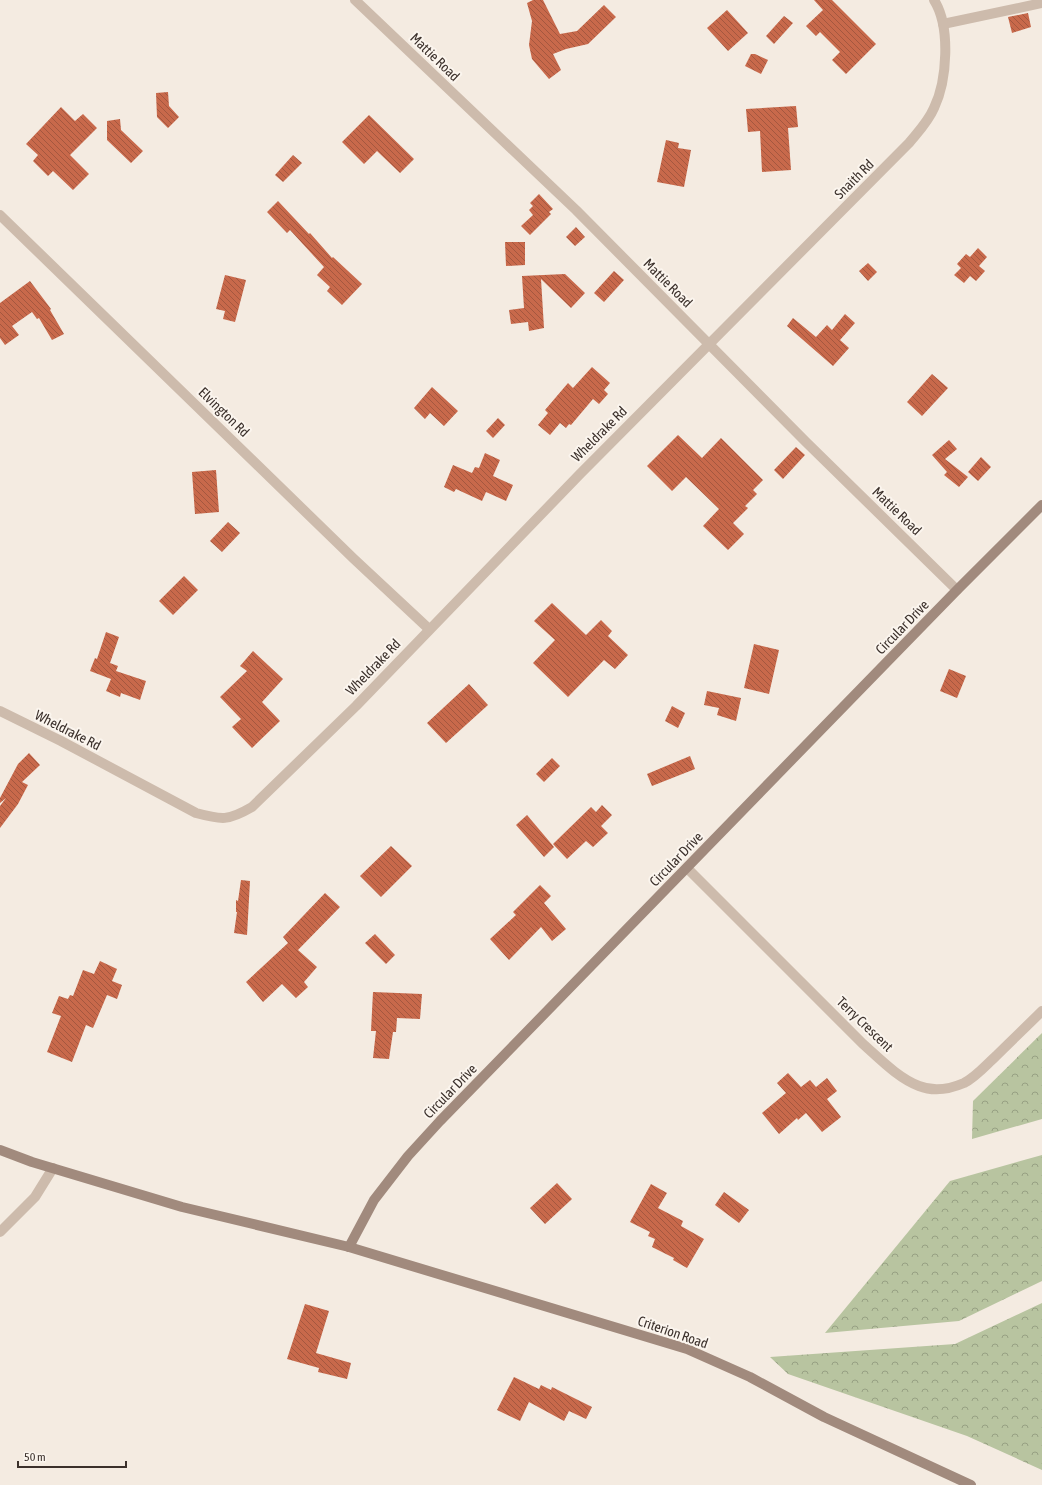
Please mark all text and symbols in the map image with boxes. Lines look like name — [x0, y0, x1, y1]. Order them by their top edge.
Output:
street label: Mattie Road — [407, 30, 463, 84]
street label: Snaith Rd — [831, 156, 877, 202]
street label: Mattie Road — [640, 255, 696, 311]
street label: Elvington Rd — [195, 384, 253, 440]
street label: Wheldrake Rd — [568, 403, 630, 465]
street label: Mattie Road — [869, 484, 925, 538]
street label: Circular Drive — [872, 597, 932, 657]
street label: Wheldrake Rd — [342, 636, 404, 698]
street label: Wheldrake Rd — [32, 707, 104, 753]
street label: Circular Drive — [646, 829, 706, 889]
street label: Terry Crescent — [834, 993, 896, 1055]
street label: Circular Drive — [420, 1061, 480, 1121]
street label: Criterion Road — [636, 1313, 710, 1351]
scale bar — [18, 1443, 126, 1469]
text: 50 m — [24, 1450, 46, 1464]

